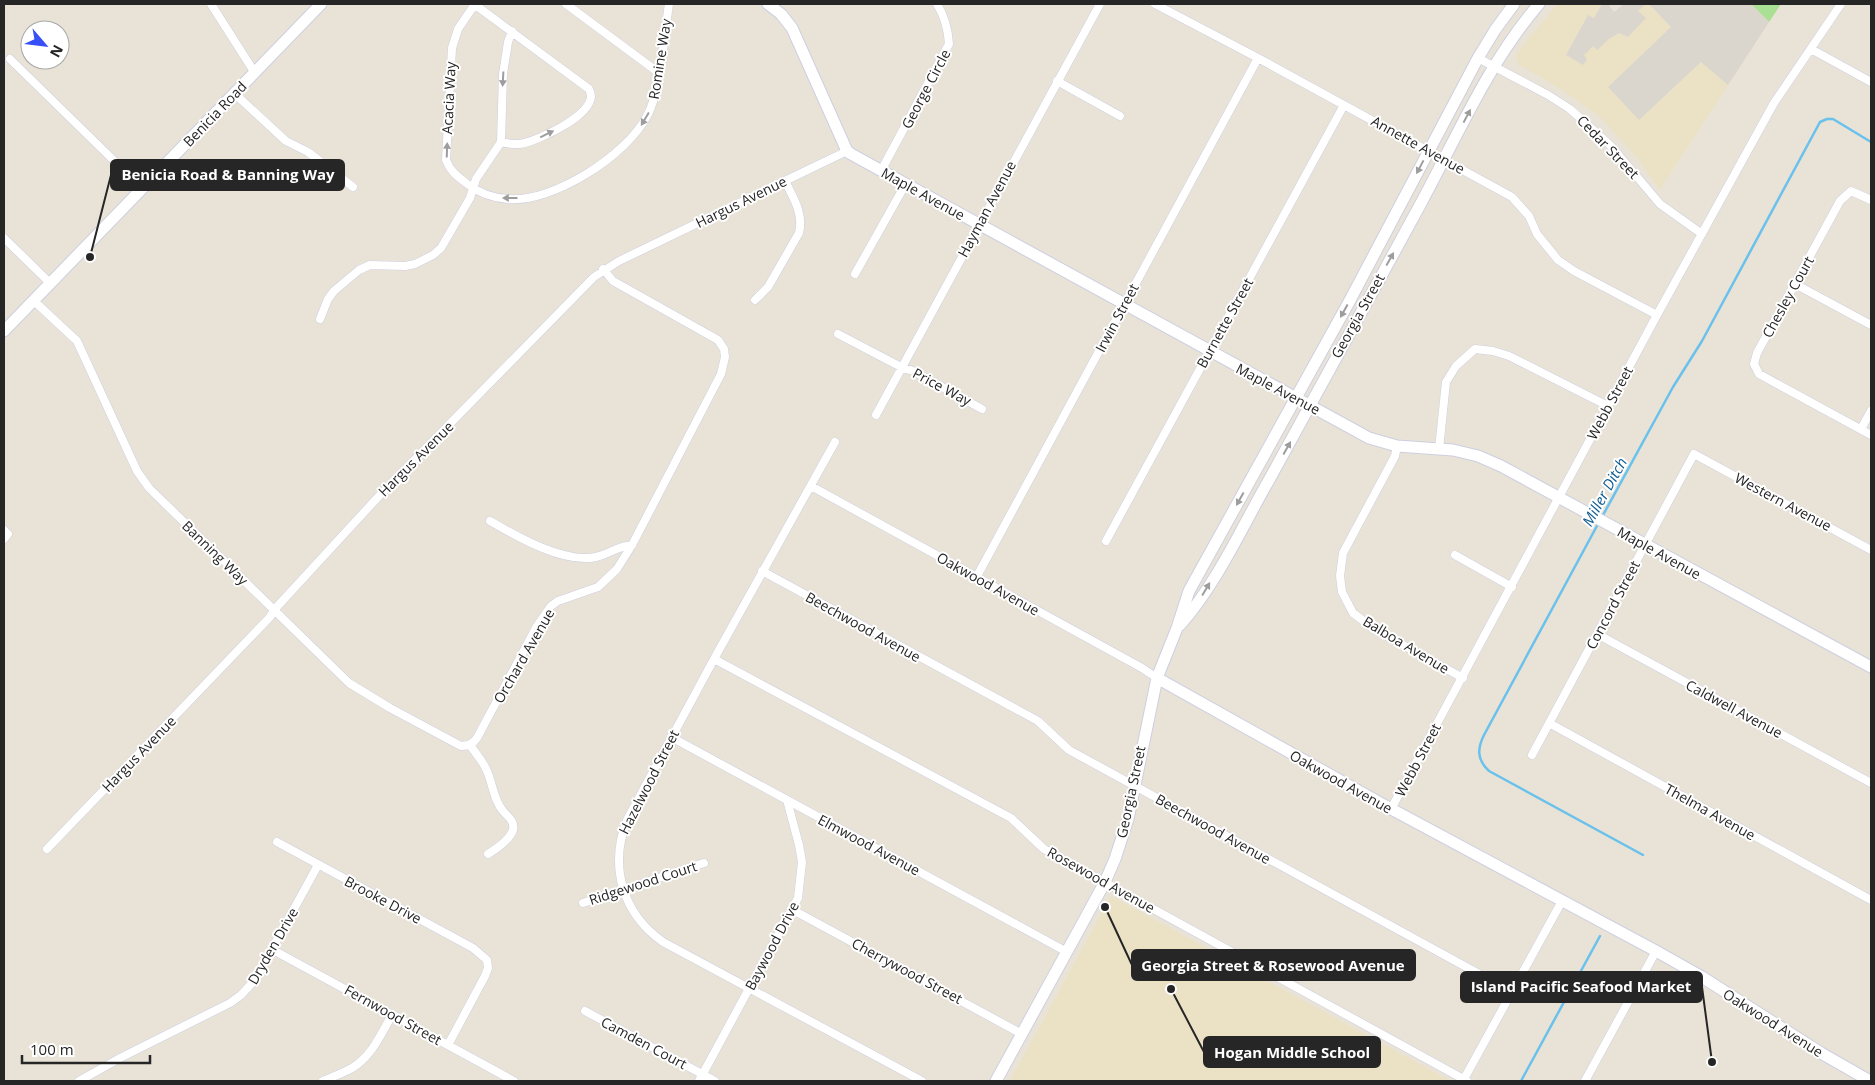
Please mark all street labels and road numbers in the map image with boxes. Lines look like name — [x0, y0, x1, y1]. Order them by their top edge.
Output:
street label: Romine Way — [644, 16, 675, 101]
street label: George Circle — [897, 46, 955, 132]
street label: Acacia Way — [437, 60, 460, 135]
street label: Benicia Road — [179, 77, 251, 150]
street label: Annette Avenue — [1368, 111, 1468, 178]
street label: Cedar Street — [1573, 111, 1644, 183]
street label: Hayman Avenue — [953, 157, 1020, 260]
street label: Maple Avenue — [878, 163, 969, 224]
street label: Hargus Avenue — [692, 171, 790, 232]
street label: Chesley Court — [1757, 253, 1818, 341]
street label: Georgia Street — [1327, 270, 1389, 361]
street label: Burnette Street — [1192, 274, 1257, 371]
street label: Irwin Street — [1090, 280, 1143, 355]
street label: Maple Avenue — [1233, 358, 1324, 419]
street label: Price Way — [910, 363, 976, 410]
street label: Webb Street — [1582, 363, 1637, 443]
street label: Hargus Avenue — [374, 417, 457, 500]
street label: Western Avenue — [1732, 468, 1835, 535]
street label: Banning Way — [178, 516, 253, 590]
street label: Maple Avenue — [1614, 522, 1705, 583]
street label: Oakwood Avenue — [933, 547, 1043, 620]
street label: Concord Street — [1581, 557, 1644, 652]
street label: Beechwood Avenue — [802, 587, 924, 666]
street label: Orchard Avenue — [489, 605, 558, 707]
street label: Balboa Avenue — [1360, 611, 1453, 678]
street label: Caldwell Avenue — [1683, 675, 1786, 742]
street label: Hargus Avenue — [97, 711, 180, 796]
street label: Webb Street — [1390, 720, 1445, 800]
street label: Hazelwood Street — [614, 726, 683, 837]
street label: Georgia Street — [1111, 744, 1150, 840]
street label: Oakwood Avenue — [1286, 745, 1396, 818]
street label: Thelma Avenue — [1662, 779, 1759, 844]
street label: Beechwood Avenue — [1152, 789, 1274, 868]
street label: Elmwood Avenue — [815, 810, 924, 880]
street label: Rosewood Avenue — [1044, 842, 1159, 917]
street label: Ridgewood Court — [586, 856, 699, 909]
street label: Brooke Drive — [341, 871, 425, 928]
street label: Baywood Drive — [740, 898, 803, 993]
street label: Dryden Drive — [243, 904, 302, 988]
street label: Cherrywood Street — [849, 933, 966, 1008]
street label: Fernwood Street — [341, 980, 445, 1049]
street label: Oakwood Avenue — [1720, 984, 1827, 1061]
street label: Camden Court — [598, 1012, 691, 1073]

